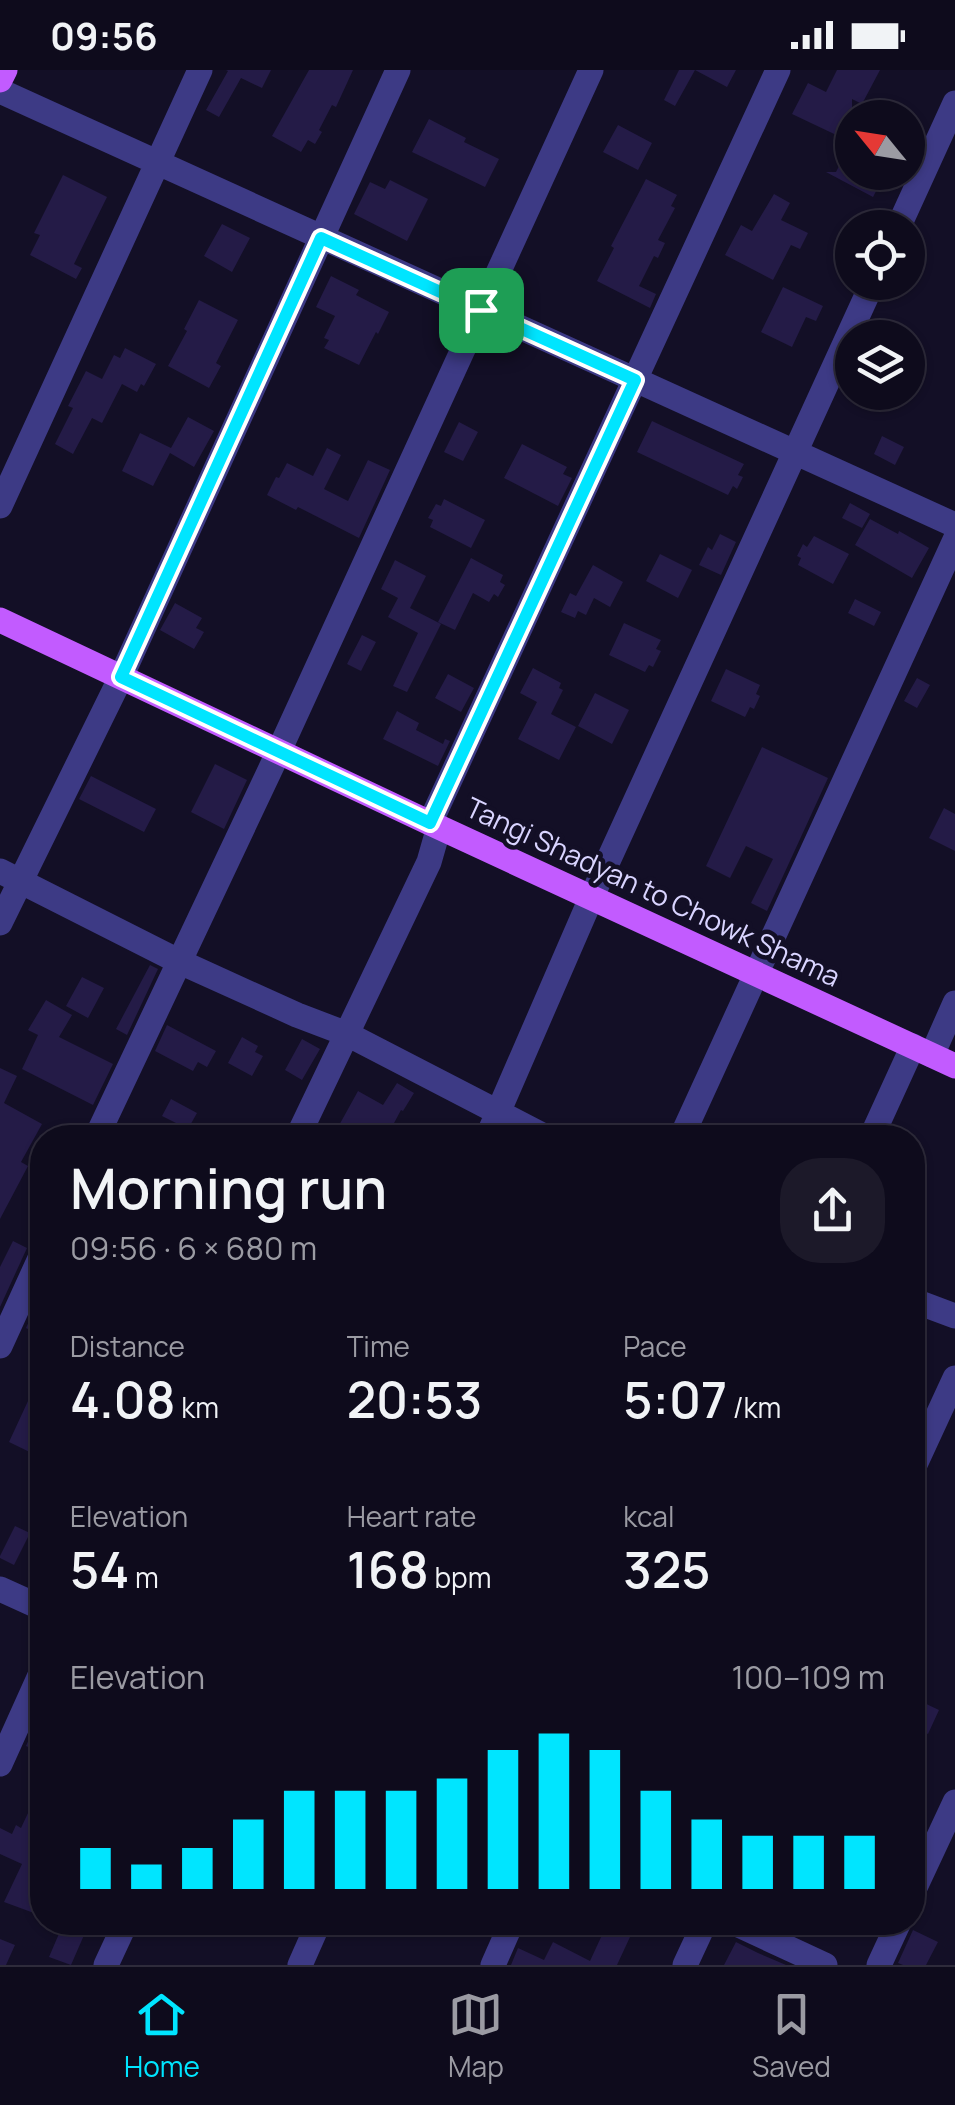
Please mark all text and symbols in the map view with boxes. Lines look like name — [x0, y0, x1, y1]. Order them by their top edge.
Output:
text: 09:56 — [50, 9, 158, 61]
north arrow — [835, 100, 925, 190]
map controls — [835, 100, 925, 410]
button: locate — [835, 210, 925, 300]
pin — [439, 268, 524, 353]
icon: arrive — [454, 283, 509, 338]
button: layers — [835, 320, 925, 410]
street label: Tangi Shadyan to Chowk Shama — [460, 787, 847, 995]
text: Morning run — [70, 1150, 387, 1226]
button: share — [780, 1158, 885, 1263]
text: 09:56 · 6 × 680 m — [70, 1226, 317, 1270]
text: Distance — [70, 1327, 185, 1365]
text: Time — [347, 1327, 410, 1365]
text: Pace — [623, 1327, 687, 1365]
text: 4.08 — [70, 1365, 176, 1433]
text: 20:53 — [347, 1365, 482, 1433]
text: 5:07 — [623, 1365, 727, 1433]
text: km — [176, 1388, 219, 1426]
text: /km — [727, 1388, 781, 1426]
text: Elevation — [70, 1497, 188, 1535]
text: Heart rate — [347, 1497, 476, 1535]
text: kcal — [623, 1497, 674, 1535]
text: 54 — [70, 1535, 129, 1603]
text: 168 — [347, 1535, 429, 1603]
text: 325 — [623, 1535, 710, 1603]
text: m — [129, 1558, 159, 1596]
text: bpm — [429, 1558, 491, 1596]
text: Elevation — [70, 1655, 205, 1699]
text: 100–109 m — [731, 1655, 885, 1699]
tab: Home — [124, 1987, 200, 2085]
tab: Map — [448, 1987, 504, 2085]
tab: Saved — [752, 1987, 831, 2085]

